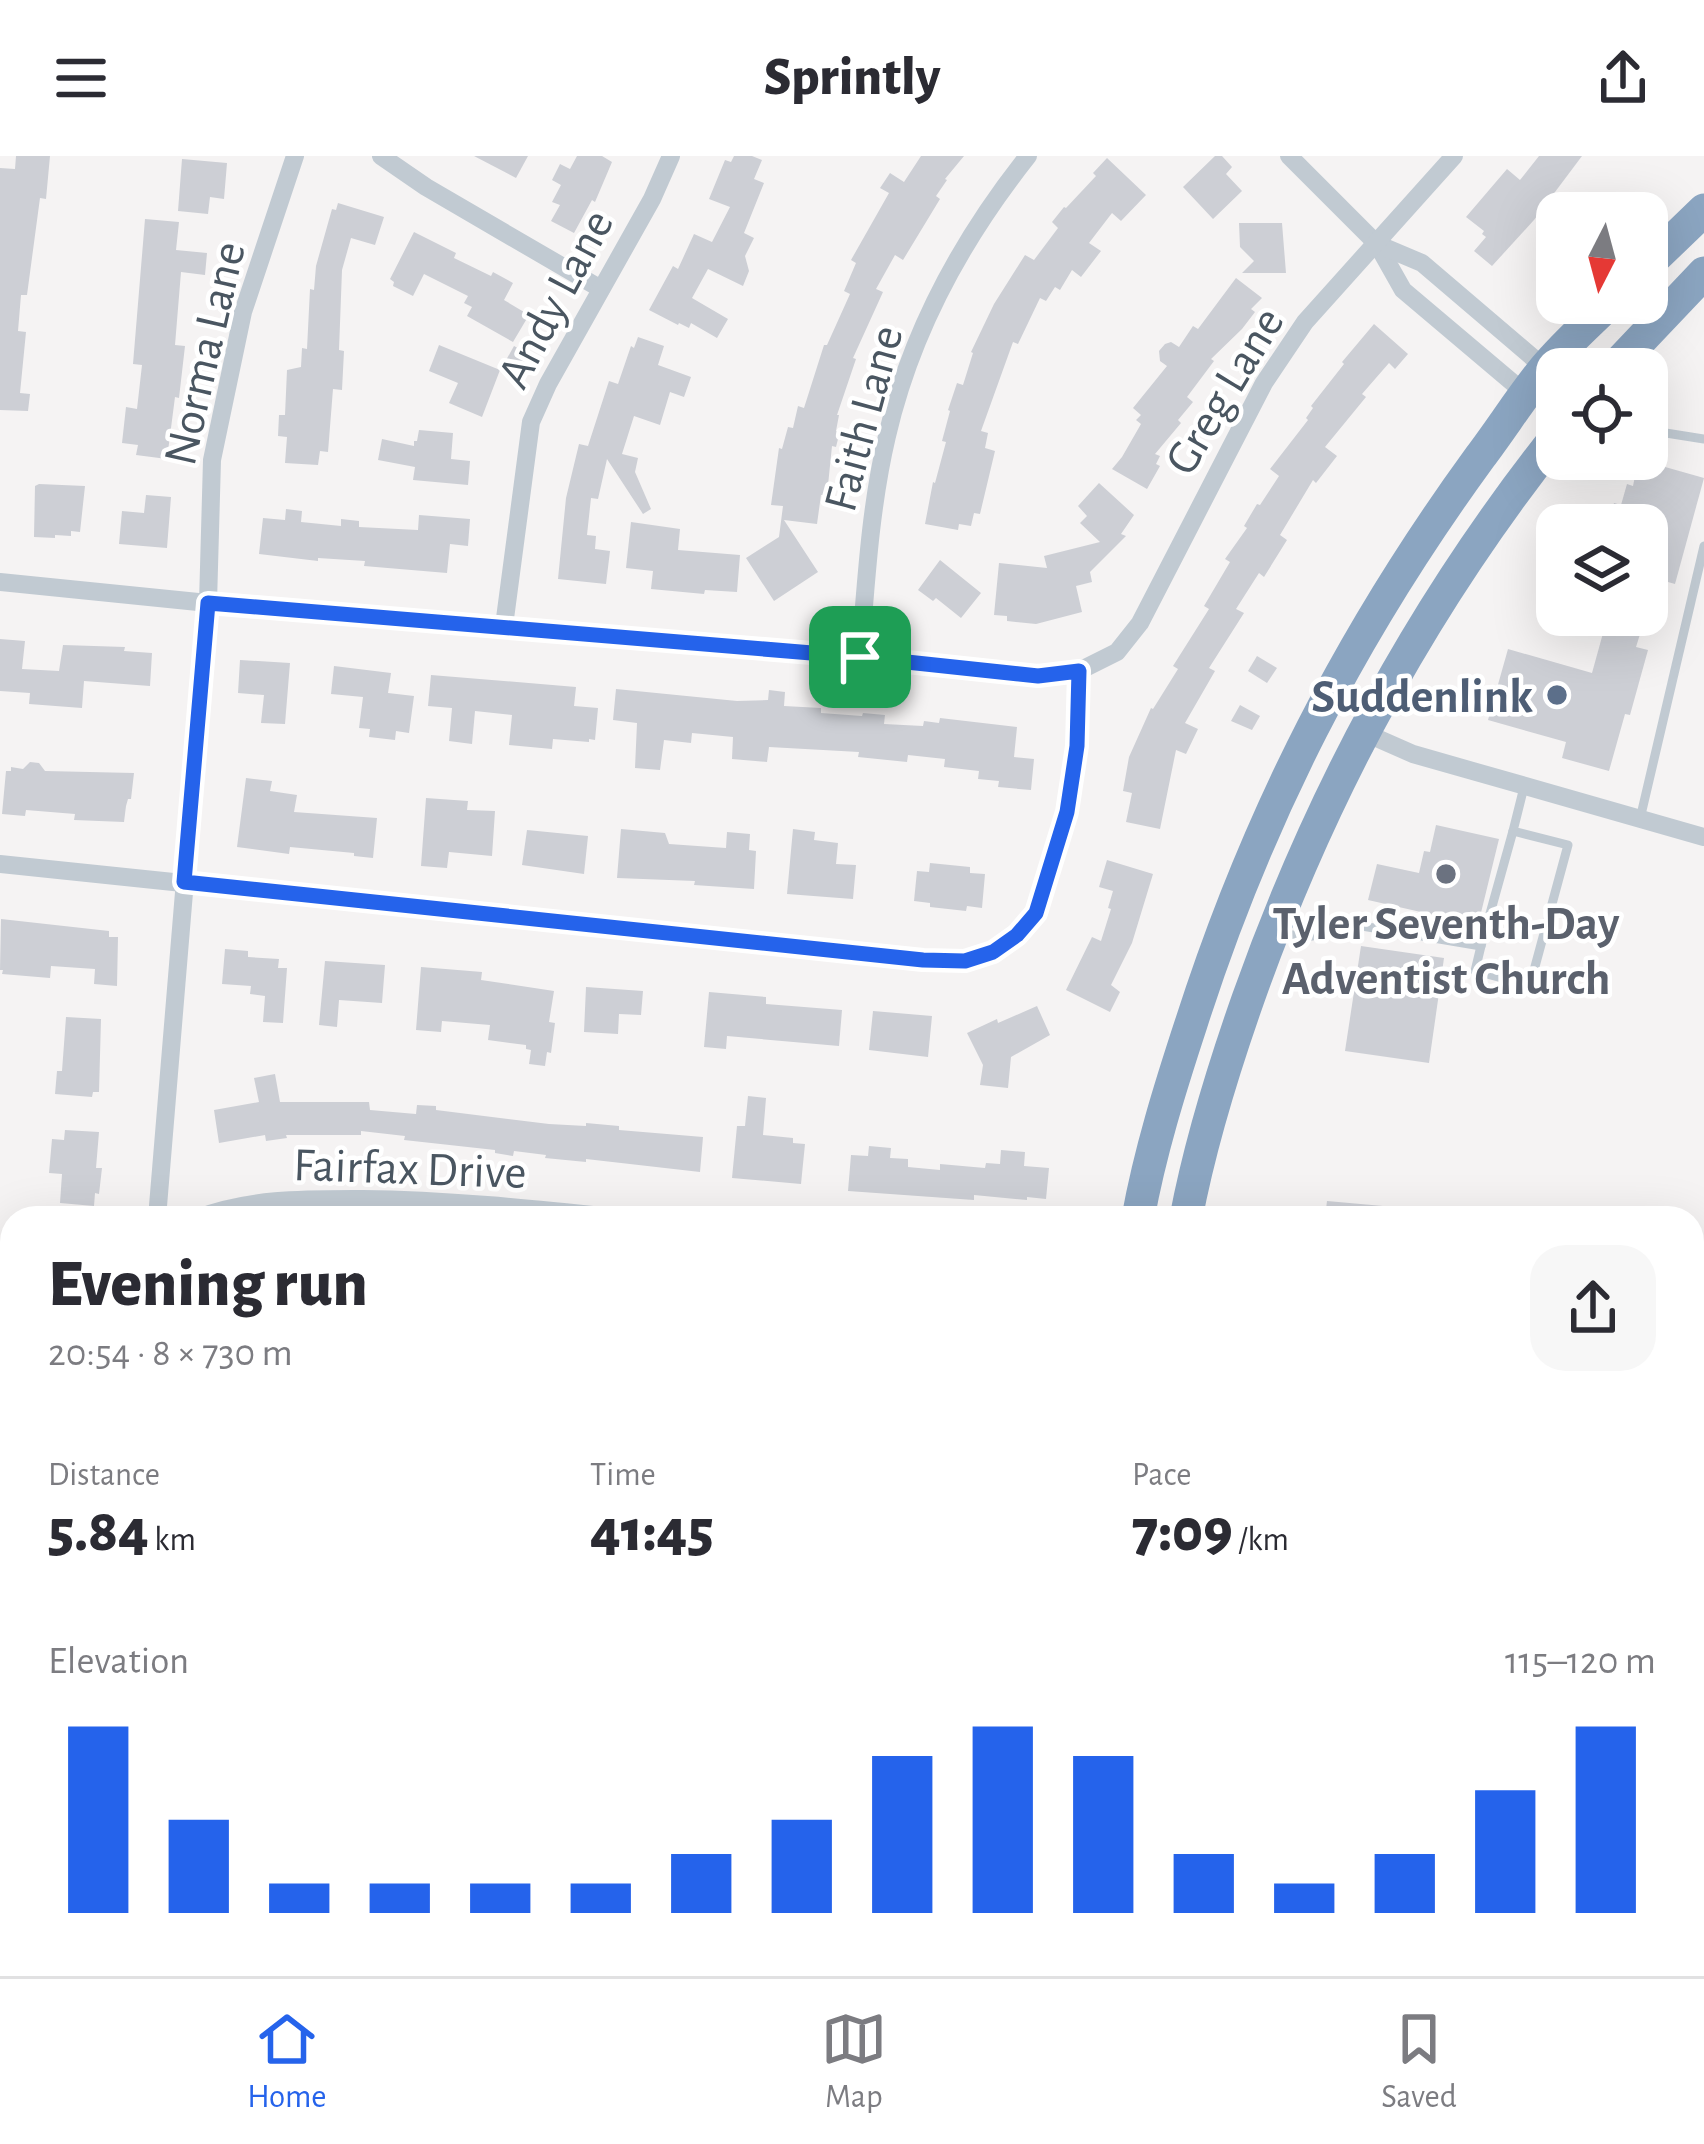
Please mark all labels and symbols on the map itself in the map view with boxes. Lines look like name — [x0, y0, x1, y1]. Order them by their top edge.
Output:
north arrow — [1536, 192, 1668, 324]
street label: Andy Lane — [490, 203, 623, 396]
street label: Norma Lane — [157, 237, 255, 470]
street label: Greg Lane — [1157, 300, 1294, 483]
street label: Faith Lane — [817, 321, 913, 517]
pin — [809, 606, 911, 708]
place label: Suddenlink — [1311, 674, 1533, 722]
marker: Suddenlink — [1544, 682, 1570, 708]
marker: Tyler Seventh-Day Adventist Church — [1433, 861, 1459, 887]
place label: Tyler Seventh-Day Adventist Church — [1273, 901, 1620, 1004]
street label: Fairfax Drive — [292, 1142, 527, 1198]

